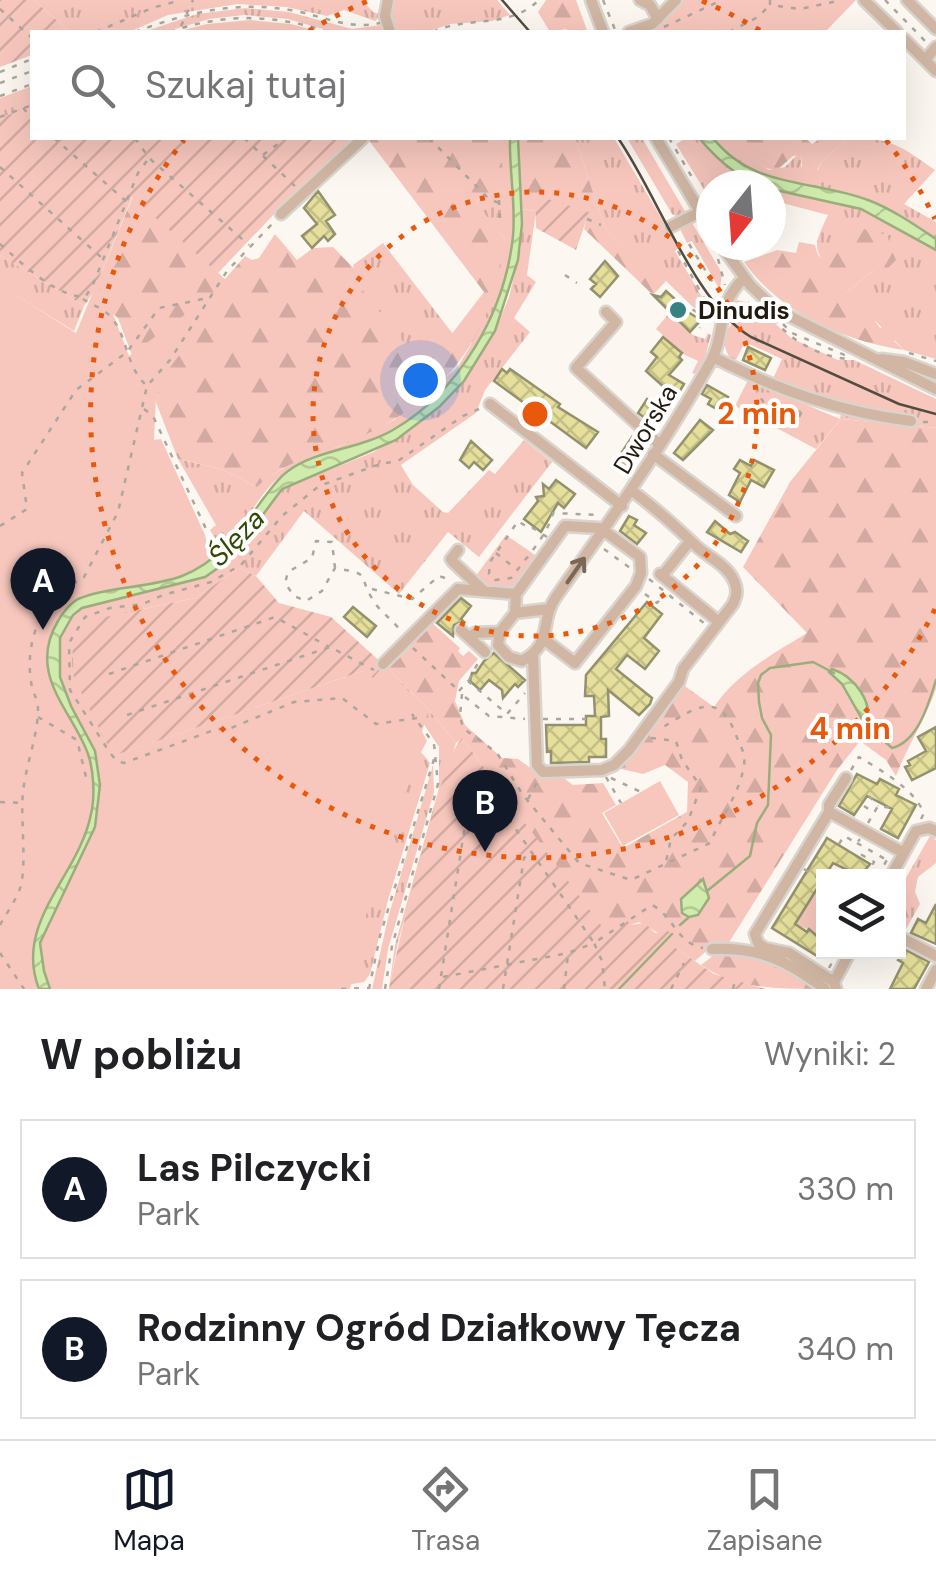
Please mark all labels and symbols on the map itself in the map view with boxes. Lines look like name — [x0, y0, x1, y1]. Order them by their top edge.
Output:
north arrow — [696, 170, 786, 260]
place label: Dinudis — [698, 294, 790, 327]
marker: Dinudis — [667, 299, 689, 321]
your location — [395, 355, 446, 406]
street label: Dworska — [606, 379, 685, 480]
text: 2 min — [717, 394, 797, 433]
centre of rings — [517, 396, 553, 432]
water label: Ślęza — [200, 500, 273, 574]
pin: A — [10, 548, 76, 630]
one-way arrow — [565, 556, 586, 584]
text: 4 min — [809, 709, 891, 748]
pin: B — [452, 770, 518, 852]

